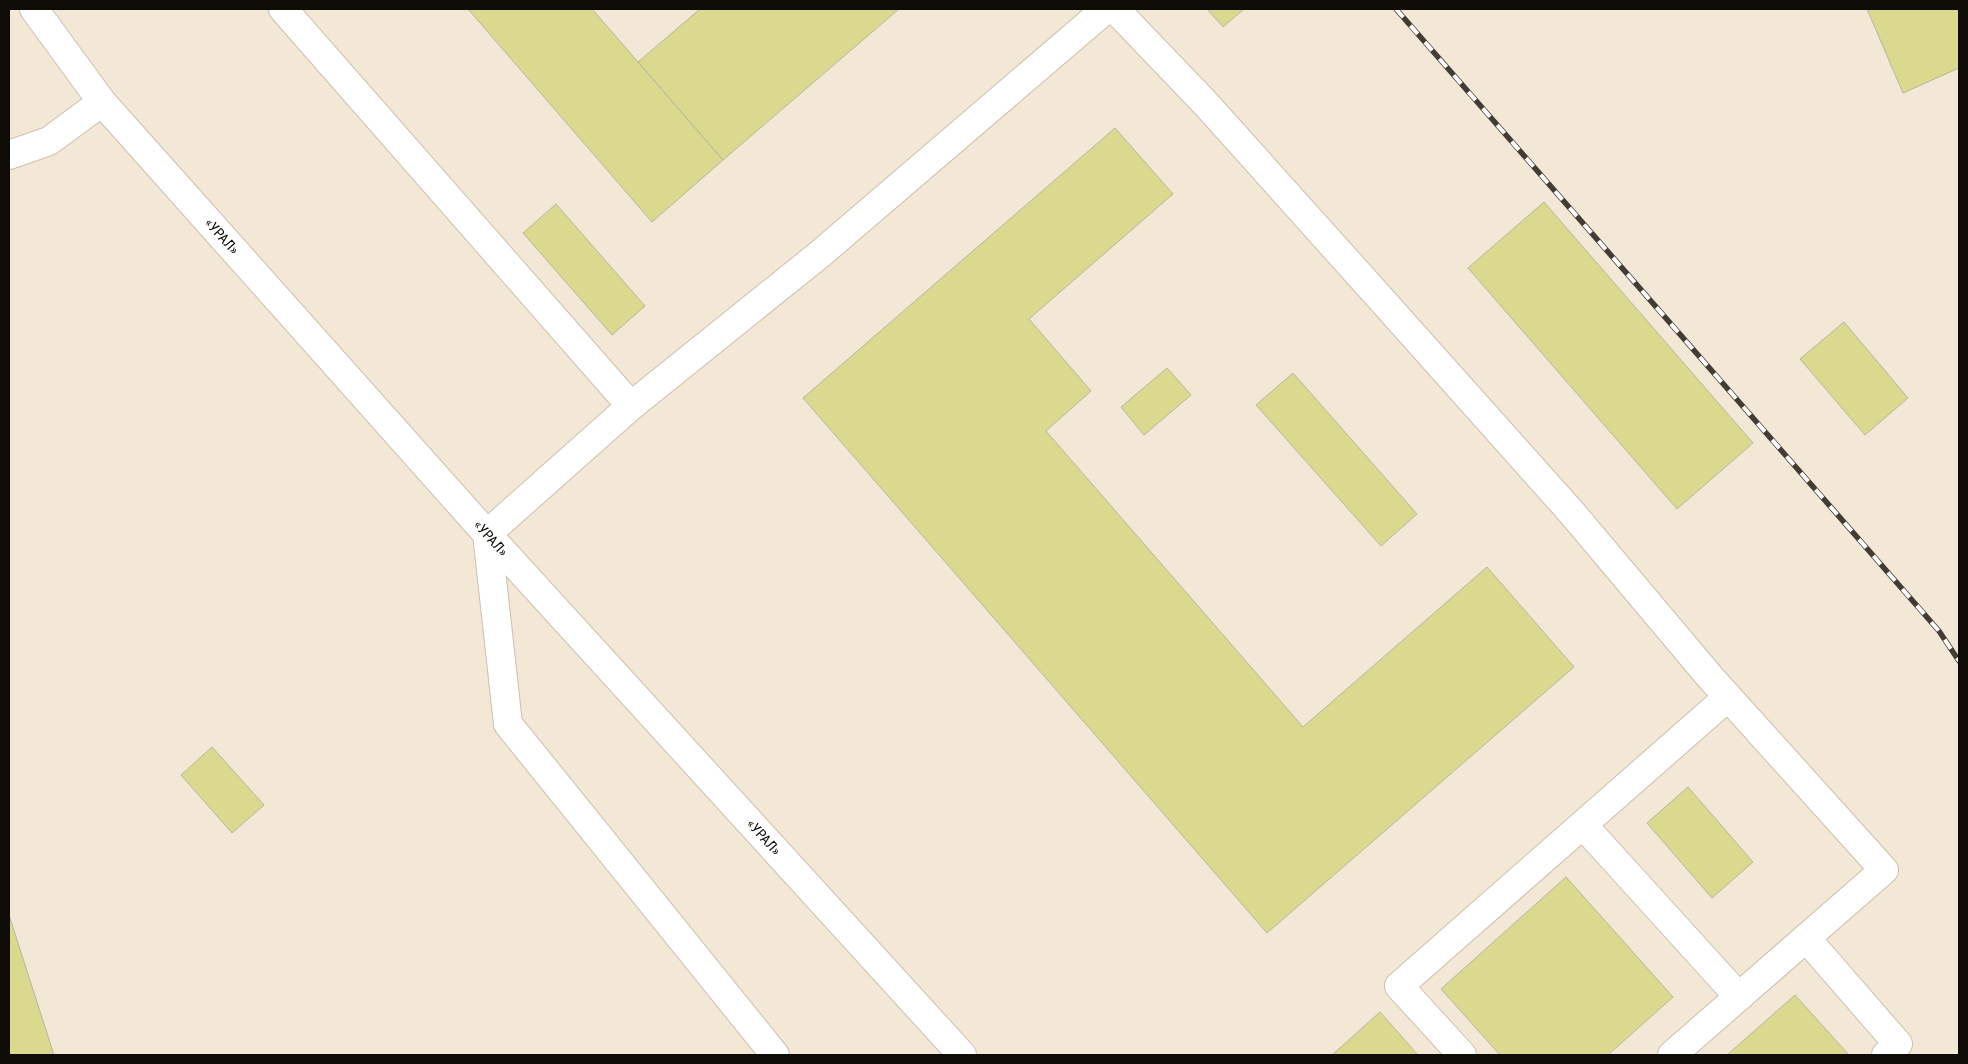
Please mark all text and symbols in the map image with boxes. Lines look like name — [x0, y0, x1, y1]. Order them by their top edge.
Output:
street label: «УРАЛ» — [202, 215, 242, 257]
street label: «УРАЛ» — [471, 517, 511, 559]
street label: «УРАЛ» — [744, 816, 784, 858]

